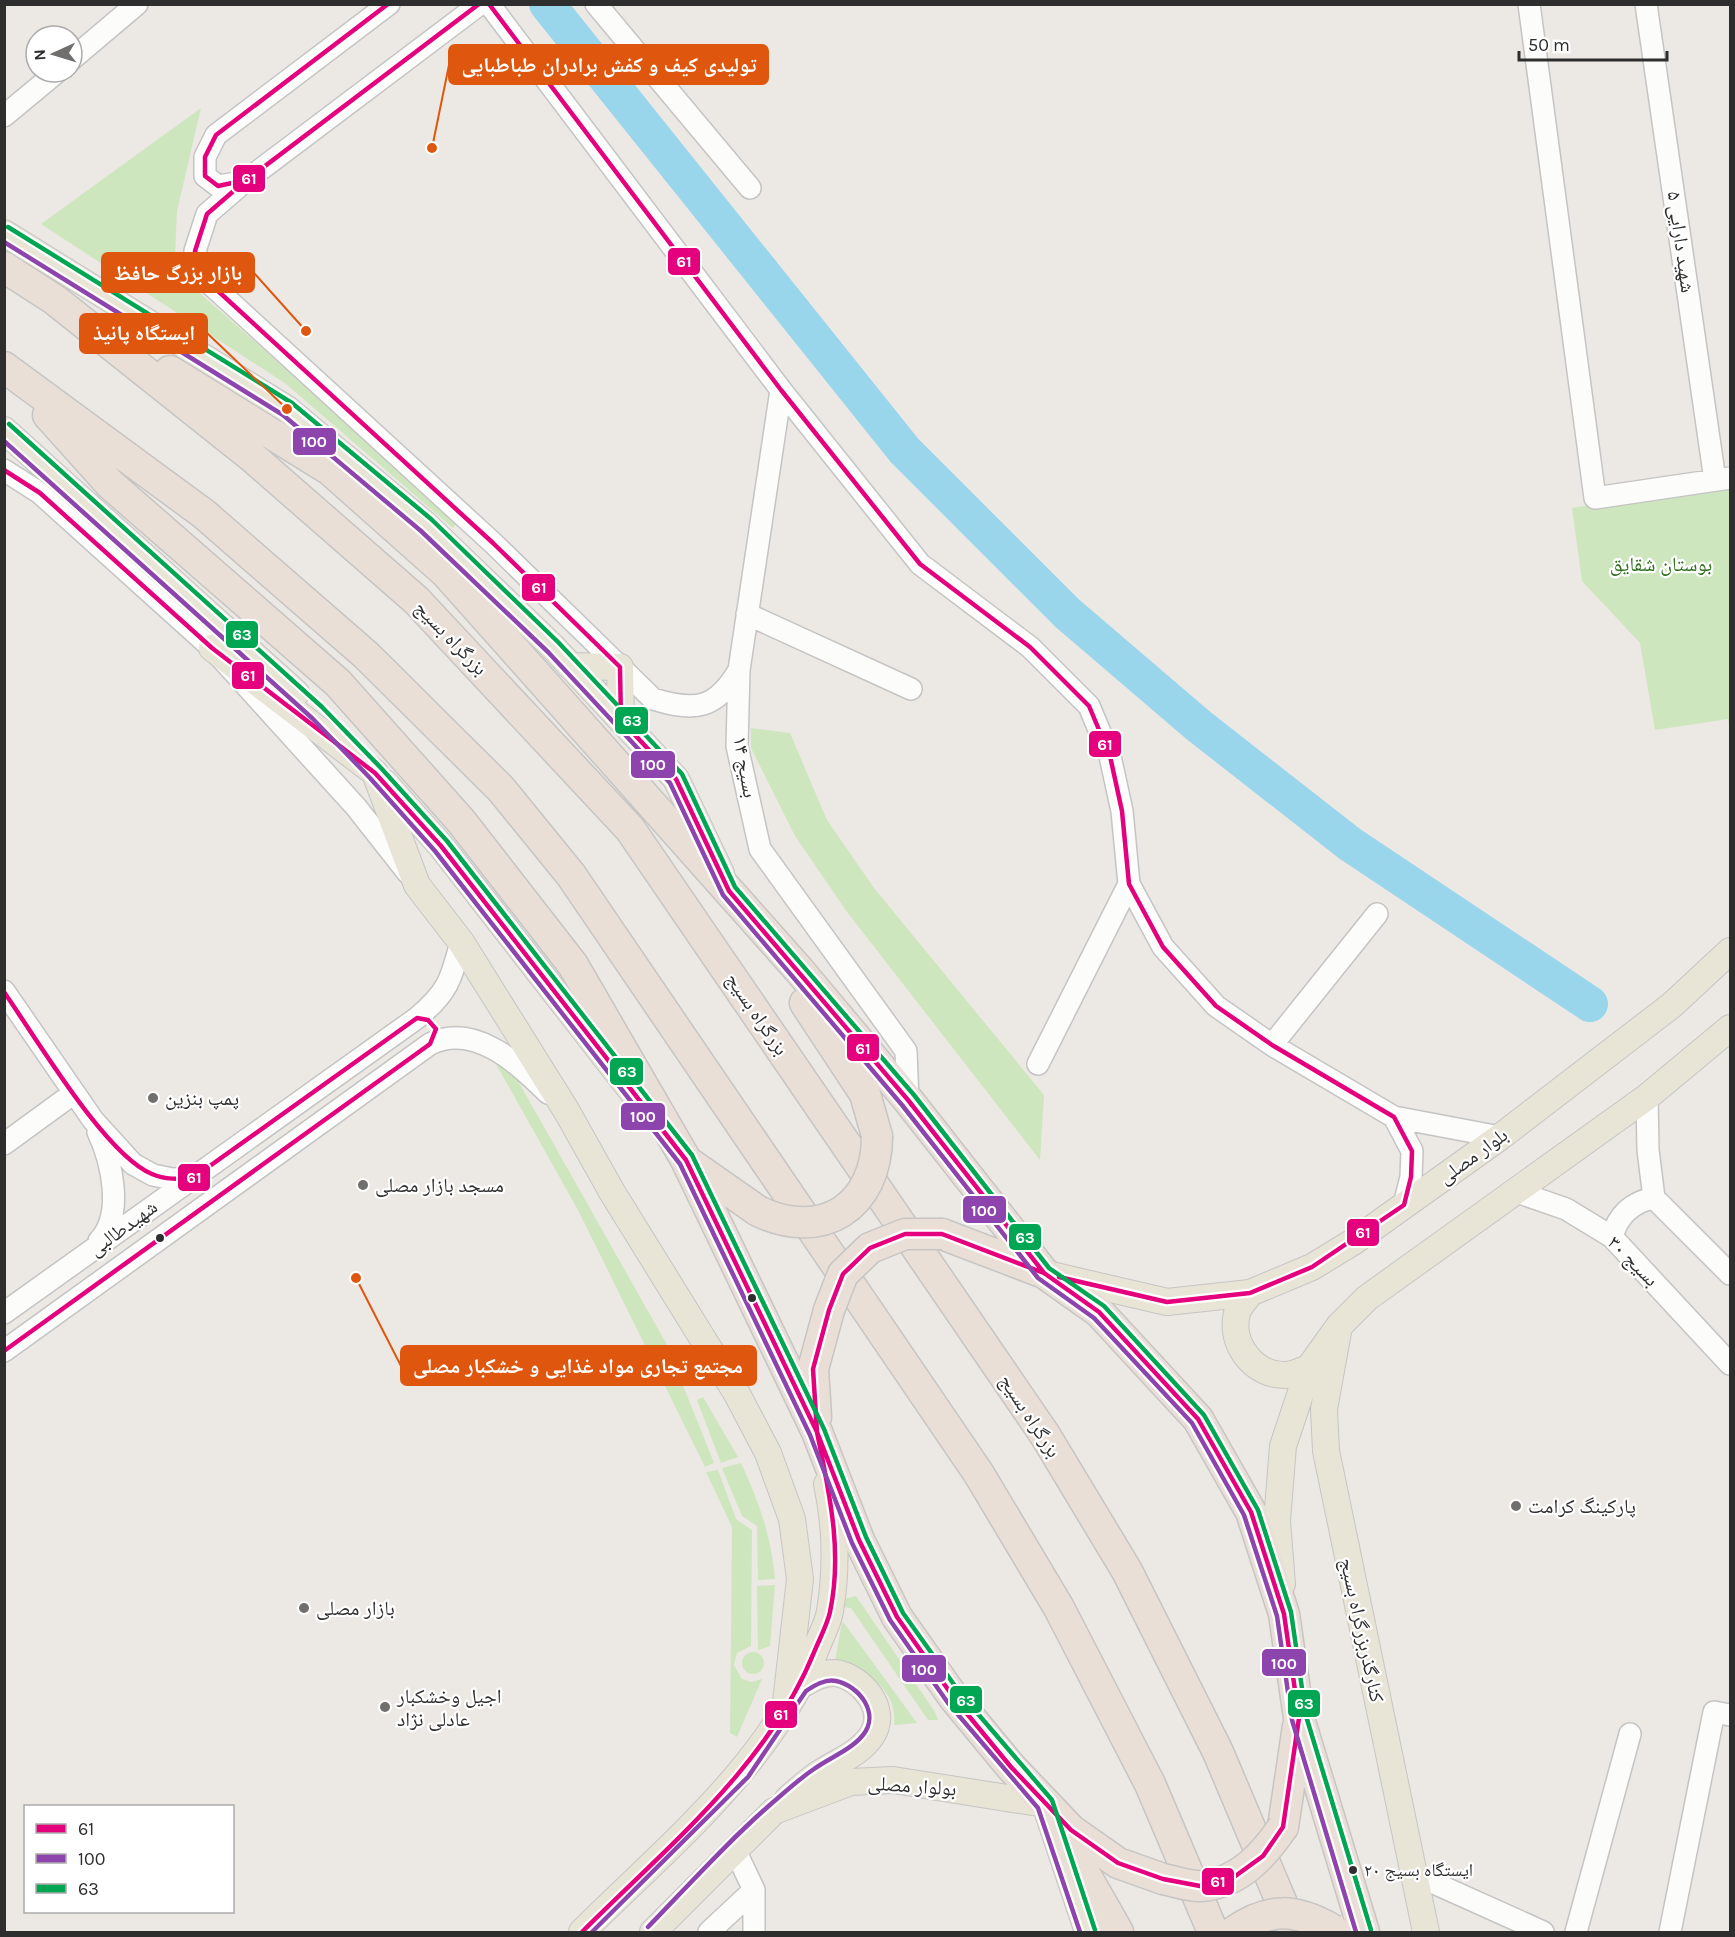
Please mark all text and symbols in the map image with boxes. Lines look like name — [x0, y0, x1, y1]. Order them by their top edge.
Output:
north arrow — [24, 24, 84, 84]
scale bar — [1519, 24, 1668, 62]
text: 50 m — [1528, 34, 1570, 56]
callout: تولیدی کیف و کفش برادران طباطبایی — [449, 45, 768, 84]
text: N — [30, 49, 49, 61]
text: تولیدی کیف و کفش برادران طباطبایی — [461, 53, 757, 78]
line badge: 61 — [232, 164, 266, 193]
text: 61 — [241, 169, 257, 188]
street label: شهید دارایی ۵ — [1663, 190, 1699, 294]
line badge: 61 — [667, 247, 701, 276]
text: 61 — [676, 252, 692, 271]
callout: بازار بزرگ حافظ — [102, 253, 254, 292]
text: بازار بزرگ حافظ — [114, 261, 242, 285]
callout: ایستگاه پانیذ — [80, 314, 207, 353]
text: ایستگاه پانیذ — [93, 321, 195, 345]
line badge: 100 — [292, 427, 337, 456]
text: 100 — [301, 432, 327, 451]
park label: بوستان شقایق — [1610, 553, 1712, 576]
line badge: 61 — [521, 573, 556, 602]
text: 61 — [531, 578, 547, 597]
street label: بزرگراه بسیج — [409, 596, 492, 681]
line badge: 63 — [225, 620, 259, 649]
text: 63 — [232, 625, 252, 644]
line badge: 61 — [231, 661, 265, 690]
text: 61 — [240, 666, 256, 685]
line badge: 63 — [614, 706, 649, 735]
text: 63 — [622, 711, 642, 730]
line badge: 61 — [1088, 730, 1122, 758]
street label: بسیج ۱۴ — [727, 734, 762, 800]
text: 61 — [1097, 735, 1113, 754]
line badge: 100 — [630, 750, 676, 779]
text: 100 — [640, 755, 666, 774]
street label: بزرگراه بسیج — [720, 968, 793, 1060]
line badge: 61 — [846, 1033, 880, 1062]
text: 61 — [855, 1039, 871, 1058]
line badge: 63 — [609, 1057, 644, 1086]
text: 63 — [617, 1062, 637, 1081]
place label: پمپ بنزین — [165, 1087, 239, 1110]
marker: پمپ بنزین — [146, 1091, 160, 1105]
line badge: 100 — [620, 1102, 666, 1131]
text: 100 — [630, 1107, 656, 1126]
street label: بلوار مصلی — [1434, 1123, 1512, 1189]
line badge: 61 — [177, 1163, 211, 1192]
text: 61 — [186, 1168, 202, 1187]
place label: مسجد بازار مصلی — [375, 1174, 504, 1197]
marker: مسجد بازار مصلی — [356, 1178, 370, 1192]
street label: شهیدطالبی — [84, 1195, 162, 1261]
line badge: 100 — [962, 1195, 1007, 1224]
text: 100 — [971, 1201, 997, 1220]
line badge: 61 — [1346, 1218, 1380, 1247]
line badge: 63 — [1008, 1223, 1042, 1251]
text: 61 — [1355, 1223, 1371, 1242]
text: 63 — [1015, 1228, 1035, 1247]
street label: بسیج ۳۰ — [1602, 1231, 1663, 1292]
unlabelled marker — [154, 1232, 166, 1244]
unlabelled marker — [746, 1292, 758, 1304]
callout: مجتمع تجاری مواد غذایی و خشکبار مصلی — [401, 1346, 756, 1385]
text: مجتمع تجاری مواد غذایی و خشکبار مصلی — [413, 1354, 743, 1380]
street label: بزرگراه بسیج — [994, 1370, 1065, 1462]
place label: پارکینگ کرامت — [1528, 1495, 1636, 1518]
marker: پارکینگ کرامت — [1509, 1499, 1523, 1513]
street label: کنارگذربزرگراه بسیج — [1334, 1556, 1389, 1705]
place label: بازار مصلى — [316, 1597, 395, 1620]
marker: بازار مصلى — [297, 1601, 311, 1615]
line badge: 100 — [1261, 1648, 1307, 1677]
line badge: 100 — [901, 1654, 947, 1683]
text: 100 — [1271, 1654, 1297, 1673]
text: 100 — [911, 1660, 937, 1679]
place label: اجیل وخشکبار عادلی نژاد — [396, 1685, 501, 1731]
line badge: 63 — [949, 1685, 983, 1714]
line badge: 63 — [1287, 1689, 1321, 1718]
text: 63 — [956, 1691, 976, 1710]
text: 63 — [1294, 1694, 1314, 1713]
marker: اجیل وخشکبار عادلی نژاد — [378, 1700, 392, 1714]
line badge: 61 — [764, 1700, 798, 1729]
text: 61 — [773, 1705, 789, 1724]
street label: بولوار مصلی — [867, 1771, 957, 1801]
legend — [24, 1805, 234, 1913]
text: 61 — [78, 1818, 94, 1840]
text: 100 — [78, 1848, 105, 1870]
place label: ایستگاه بسیج ۲۰ — [1364, 1859, 1473, 1882]
marker: ایستگاه بسیج ۲۰ — [1347, 1864, 1359, 1876]
line badge: 61 — [1201, 1867, 1235, 1896]
text: 61 — [1210, 1872, 1226, 1891]
text: 63 — [78, 1878, 99, 1900]

